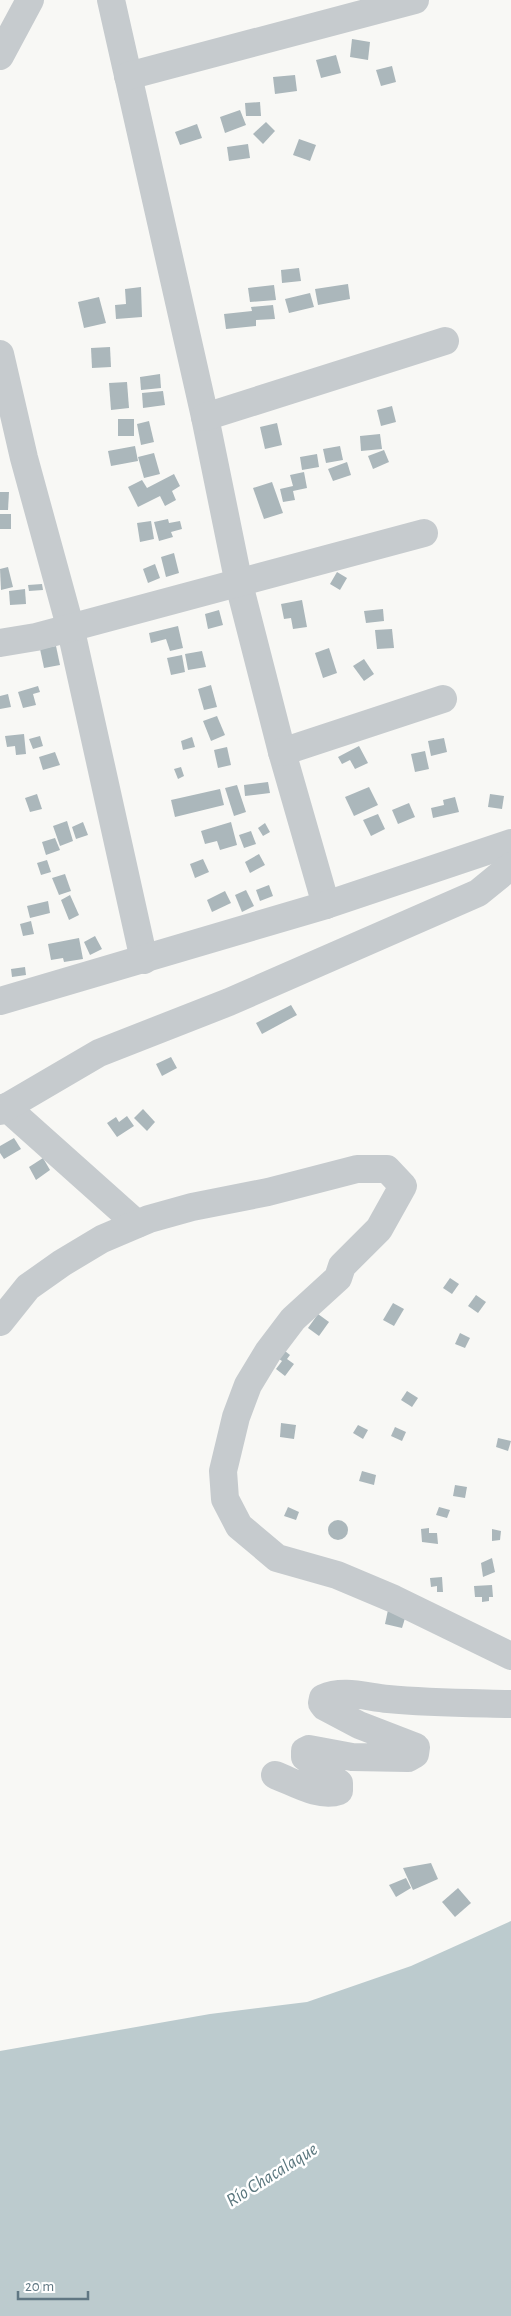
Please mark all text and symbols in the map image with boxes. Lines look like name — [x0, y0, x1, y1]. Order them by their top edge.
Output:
water label: Río Chacalaque — [223, 2139, 321, 2211]
scale bar — [18, 2268, 88, 2300]
text: 20 m — [25, 2279, 54, 2294]

